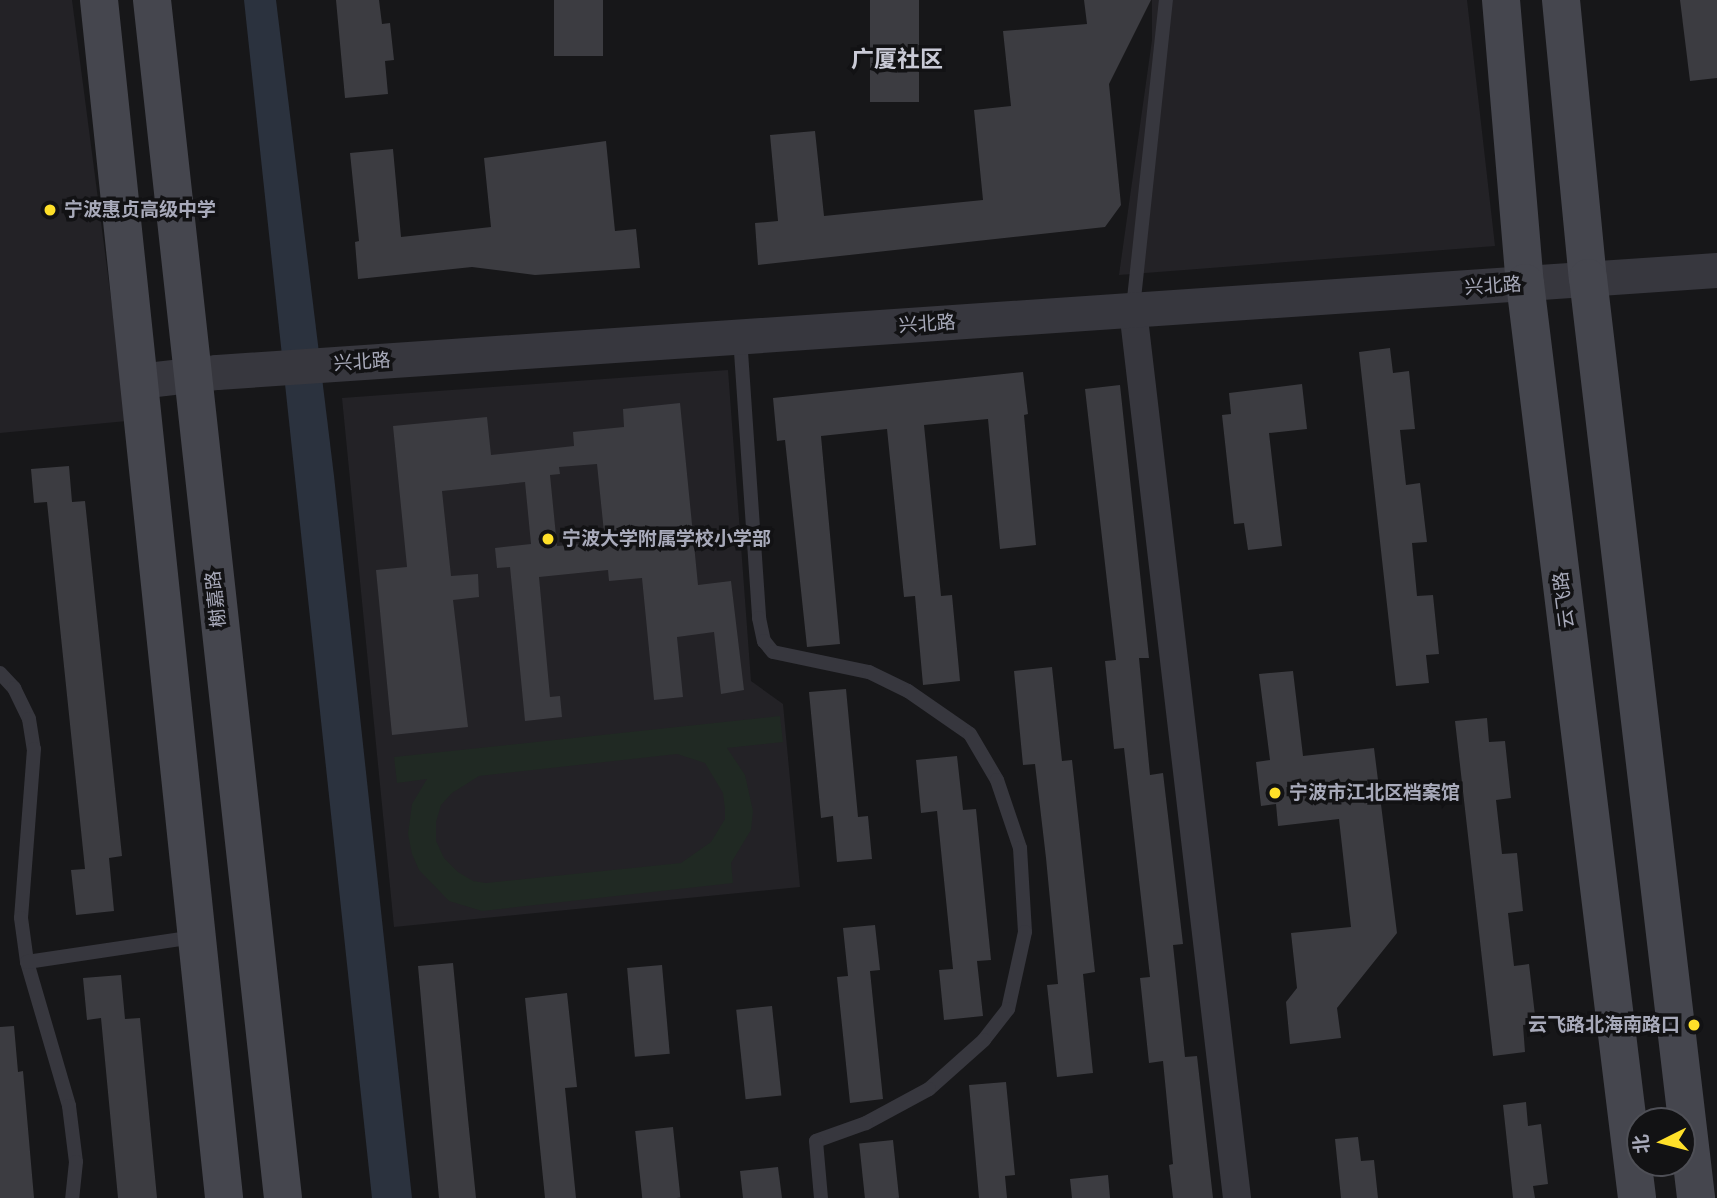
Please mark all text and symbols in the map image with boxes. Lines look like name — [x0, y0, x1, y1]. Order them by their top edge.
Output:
district label: 广厦社区 — [851, 45, 943, 73]
place label: 宁波惠贞高级中学 — [64, 199, 216, 221]
marker: 宁波惠贞高级中学 — [42, 202, 58, 218]
street label: 兴北路 — [1464, 273, 1522, 299]
street label: 兴北路 — [898, 311, 956, 337]
street label: 兴北路 — [333, 349, 391, 375]
place label: 宁波大学附属学校小学部 — [562, 528, 771, 550]
marker: 宁波大学附属学校小学部 — [540, 531, 556, 547]
street label: 榭嘉路 — [202, 569, 230, 629]
street label: 云飞路 — [1549, 570, 1579, 630]
place label: 宁波市江北区档案馆 — [1289, 782, 1460, 804]
marker: 宁波市江北区档案馆 — [1267, 785, 1283, 801]
place label: 云飞路北海南路口 — [1528, 1014, 1680, 1036]
marker: 云飞路北海南路口 — [1686, 1017, 1702, 1033]
north arrow — [1626, 1107, 1696, 1177]
text: 北 — [1630, 1133, 1653, 1155]

